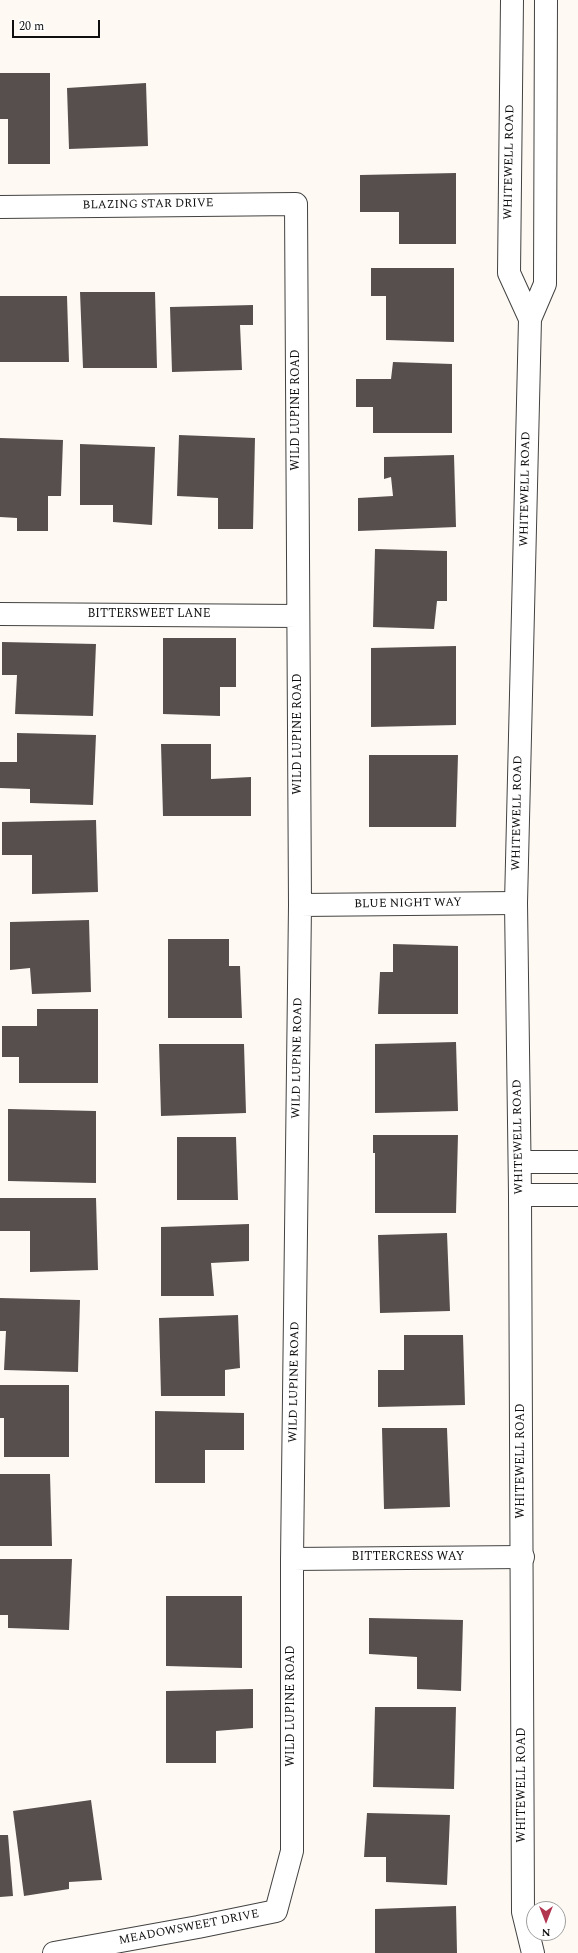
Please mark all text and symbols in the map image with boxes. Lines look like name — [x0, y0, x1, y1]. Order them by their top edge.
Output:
scale bar — [14, 12, 102, 38]
text: 20 m — [19, 17, 44, 36]
street label: WHITEWELL ROAD — [502, 104, 518, 220]
street label: BLAZING STAR DRIVE — [82, 197, 214, 213]
street label: WILD LUPINE ROAD — [290, 349, 304, 471]
street label: WHITEWELL ROAD — [518, 431, 534, 547]
street label: BITTERSWEET LANE — [87, 608, 211, 622]
street label: WILD LUPINE ROAD — [292, 673, 306, 795]
street label: WHITEWELL ROAD — [510, 755, 526, 871]
street label: BLUE NIGHT WAY — [354, 896, 462, 912]
street label: WILD LUPINE ROAD — [290, 997, 306, 1119]
street label: WHITEWELL ROAD — [511, 1079, 527, 1195]
street label: WILD LUPINE ROAD — [287, 1321, 303, 1443]
street label: WHITEWELL ROAD — [515, 1403, 529, 1519]
street label: BITTERCRESS WAY — [352, 1551, 464, 1565]
street label: WILD LUPINE ROAD — [285, 1645, 299, 1767]
street label: WHITEWELL ROAD — [516, 1727, 530, 1843]
north arrow — [526, 1901, 566, 1941]
street label: MEADOWSWEET DRIVE — [118, 1907, 260, 1949]
text: N — [542, 1924, 551, 1941]

